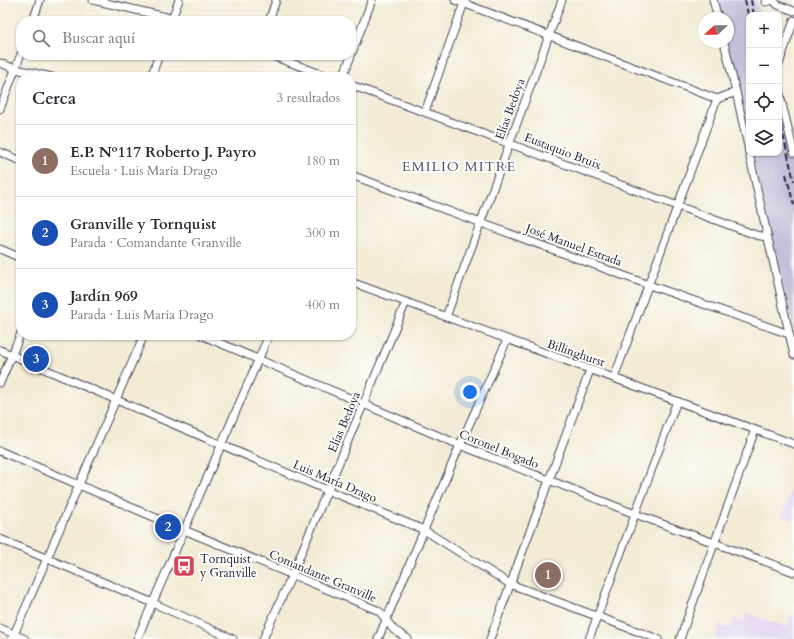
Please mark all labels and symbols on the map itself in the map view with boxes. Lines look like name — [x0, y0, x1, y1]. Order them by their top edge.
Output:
north arrow — [698, 12, 734, 48]
street label: Elías Bedoya — [491, 75, 529, 142]
street label: Eustaquio Bruix — [522, 129, 604, 173]
district label: EMILIO MITRE — [402, 157, 516, 176]
street label: José Manuel Estrada — [522, 219, 625, 270]
street label: Billinghurst — [545, 336, 607, 370]
pin: 3 — [23, 344, 49, 374]
your location — [460, 382, 480, 402]
street label: Elías Bedoya — [324, 389, 364, 455]
street label: Coronel Bogado — [457, 426, 542, 472]
street label: Luis María Drago — [291, 456, 380, 506]
pin: 2 — [155, 512, 181, 542]
street label: Comandante Granville — [267, 546, 379, 606]
place label: Tornquist y Granville — [199, 551, 256, 581]
bus stop icon: Tornquist y Granville — [171, 553, 197, 579]
pin: 1 — [535, 560, 561, 590]

